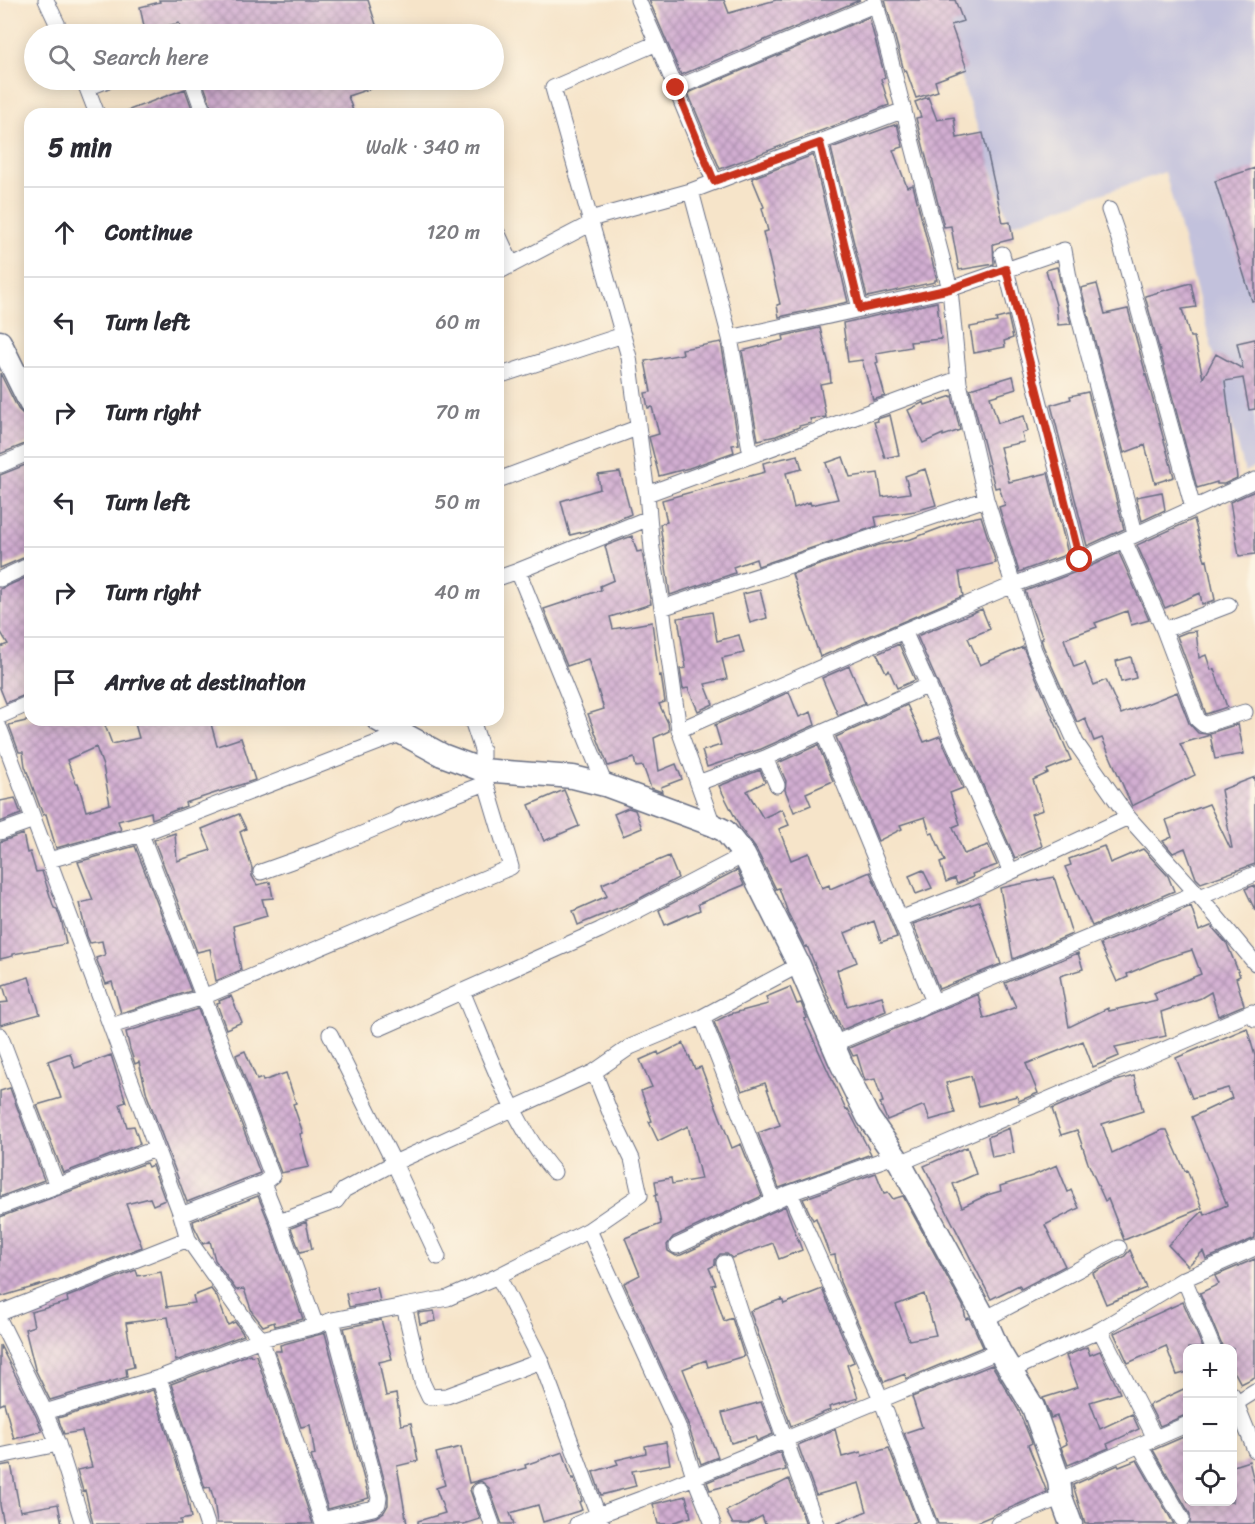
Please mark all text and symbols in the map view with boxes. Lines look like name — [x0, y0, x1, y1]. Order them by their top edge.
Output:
search box — [24, 24, 504, 90]
text: Search here — [93, 38, 209, 77]
icon: search — [45, 41, 78, 74]
route end — [662, 74, 688, 100]
text: 5 min — [48, 124, 112, 170]
text: Walk · 340 m — [366, 130, 480, 165]
text: Continue — [105, 213, 193, 252]
text: 120 m — [427, 215, 480, 250]
icon: ahead — [48, 216, 81, 249]
text: Turn left — [105, 303, 190, 342]
text: 60 m — [435, 305, 480, 340]
icon: left — [48, 306, 81, 339]
text: Turn right — [105, 393, 200, 432]
text: 70 m — [435, 395, 480, 430]
icon: right — [48, 396, 81, 429]
text: Turn left — [105, 483, 190, 522]
text: 50 m — [435, 485, 480, 520]
icon: left — [48, 486, 81, 519]
route start — [1066, 546, 1092, 572]
text: Turn right — [105, 573, 200, 612]
text: 40 m — [434, 575, 480, 610]
icon: right — [48, 576, 81, 609]
text: Arrive at destination — [105, 663, 306, 702]
icon: arrive — [48, 666, 81, 699]
map controls — [1183, 1344, 1237, 1506]
button: + — [1183, 1344, 1237, 1398]
button: − — [1183, 1398, 1237, 1452]
button: locate — [1183, 1452, 1237, 1506]

